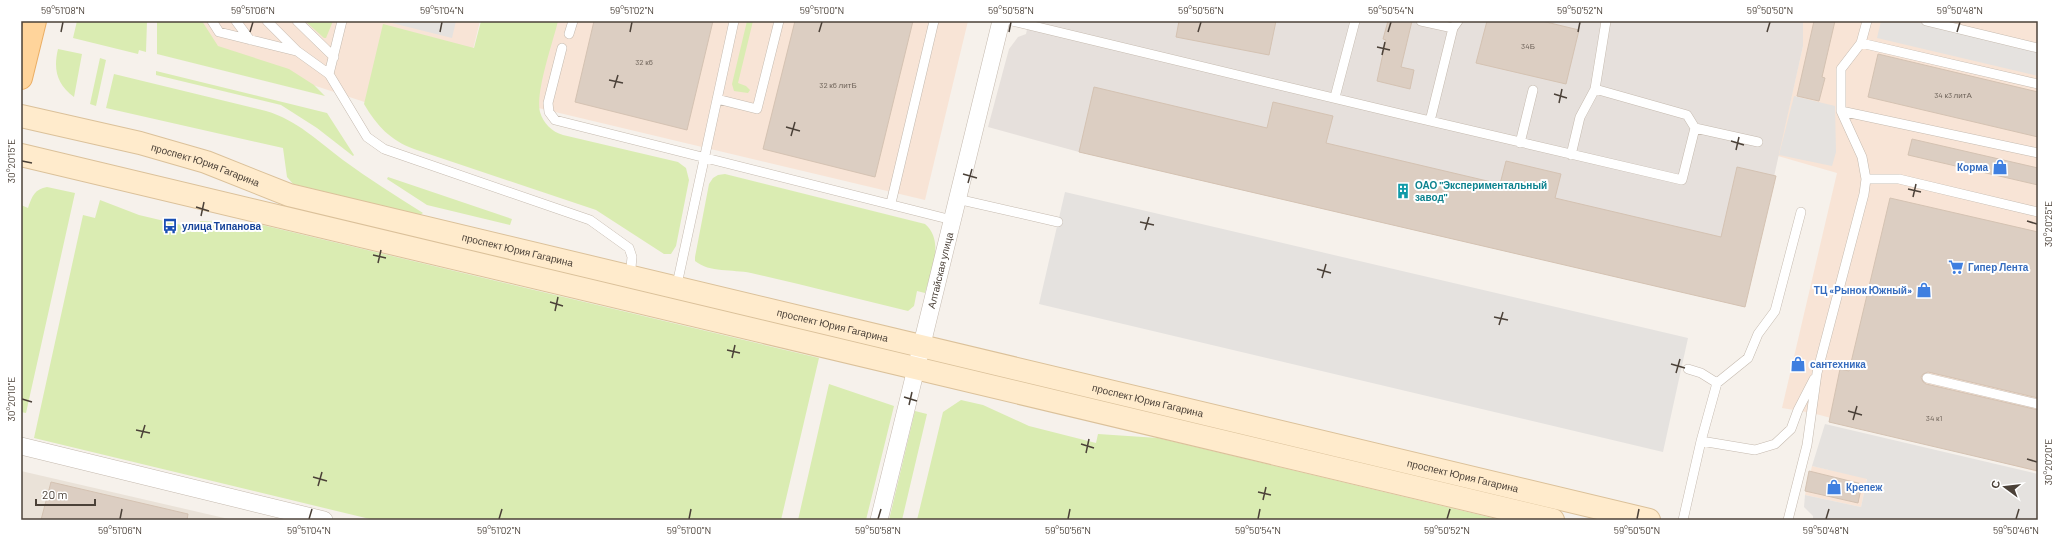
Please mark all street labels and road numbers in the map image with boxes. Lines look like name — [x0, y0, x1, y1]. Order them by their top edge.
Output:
street label: проспект Юрия Гагарина — [150, 141, 262, 189]
street label: Алтайская улица — [925, 230, 955, 310]
street label: проспект Юрия Гагарина — [461, 231, 575, 269]
street label: проспект Юрия Гагарина — [776, 306, 890, 344]
street label: проспект Юрия Гагарина — [1091, 381, 1205, 419]
street label: проспект Юрия Гагарина — [1406, 456, 1520, 495]

